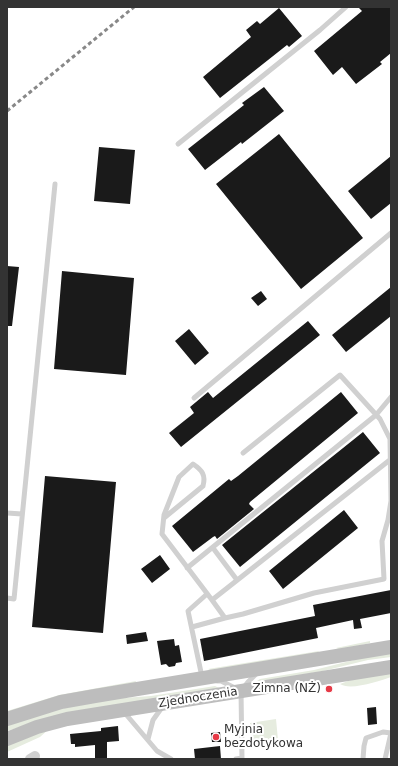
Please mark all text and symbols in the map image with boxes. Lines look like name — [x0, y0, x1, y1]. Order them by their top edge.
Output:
place label: Zimna (NŻ) — [252, 682, 321, 696]
marker: Zimna (NŻ) — [324, 684, 334, 694]
street label: Zjednoczenia — [157, 685, 239, 711]
place label: Myjnia bezdotykowa — [224, 723, 303, 751]
marker: Myjnia bezdotykowa — [211, 732, 221, 742]

